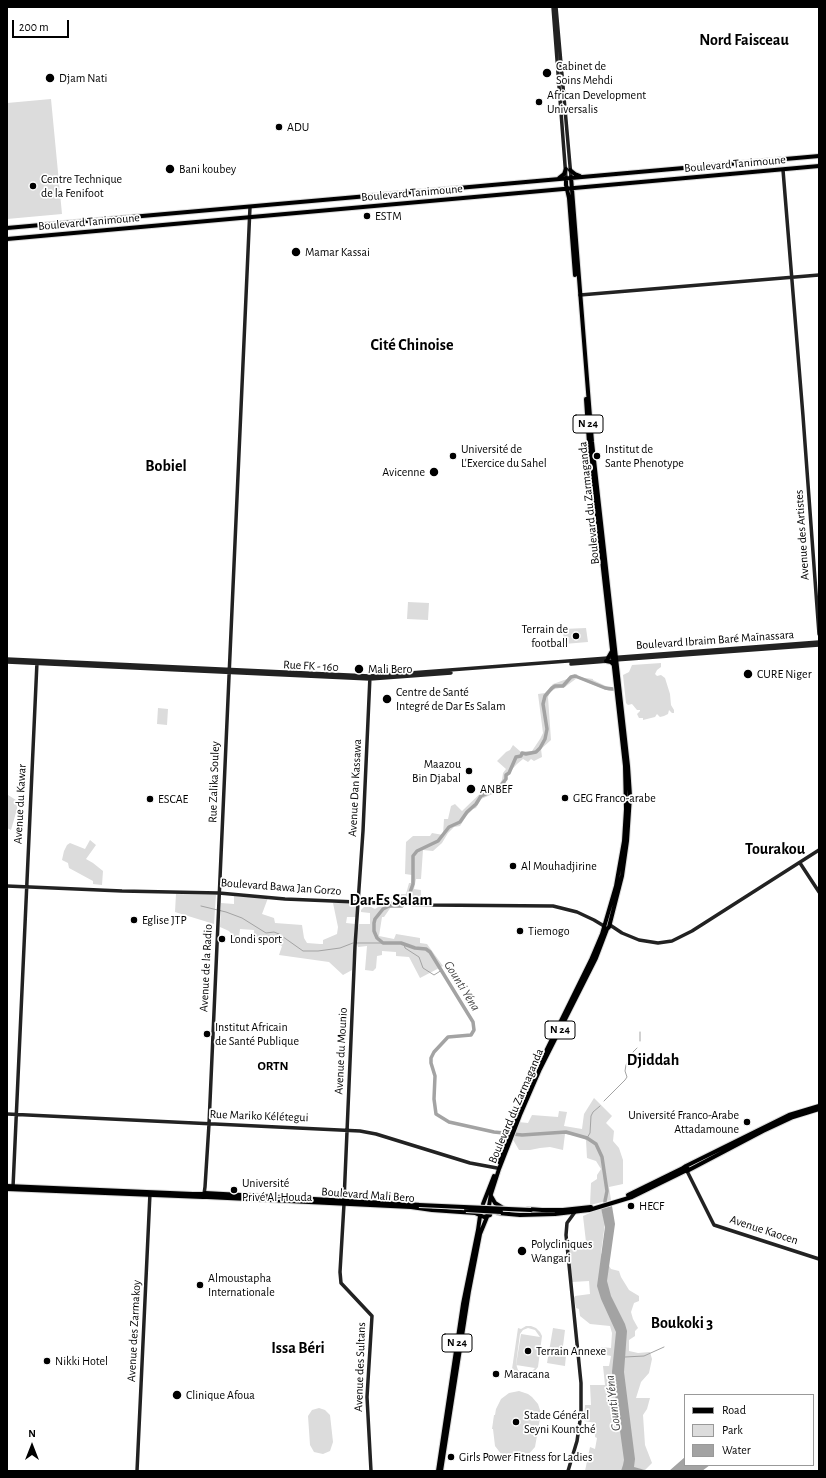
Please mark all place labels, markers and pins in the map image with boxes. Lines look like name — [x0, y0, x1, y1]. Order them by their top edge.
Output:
place label: Cabinet de Soins Mehdi — [556, 59, 613, 87]
marker: Cabinet de Soins Mehdi — [541, 67, 553, 79]
place label: Djam Nati — [59, 71, 108, 85]
marker: Djam Nati — [44, 72, 56, 84]
place label: African Development Universalis — [547, 88, 646, 116]
marker: African Development Universalis — [534, 97, 544, 107]
place label: ADU — [287, 120, 309, 134]
marker: ADU — [274, 122, 284, 132]
place label: Bani koubey — [179, 162, 236, 176]
marker: Bani koubey — [164, 163, 176, 175]
place label: Centre Technique de la Fenifoot — [41, 172, 122, 200]
marker: Centre Technique de la Fenifoot — [28, 181, 38, 191]
place label: ESTM — [375, 209, 402, 223]
marker: ESTM — [362, 211, 372, 221]
place label: Mamar Kassai — [305, 245, 370, 259]
marker: Mamar Kassai — [290, 246, 302, 258]
place label: Université de L'Exercice du Sahel — [461, 442, 547, 470]
place label: Institut de Sante Phenotype — [605, 442, 684, 470]
marker: Université de L'Exercice du Sahel — [448, 451, 458, 461]
marker: Institut de Sante Phenotype — [592, 451, 602, 461]
place label: Avicenne — [382, 465, 425, 479]
marker: Avicenne — [428, 466, 440, 478]
place label: Terrain de football — [521, 622, 568, 650]
marker: Terrain de football — [571, 631, 581, 641]
place label: Mali Bero — [368, 662, 412, 676]
marker: Mali Bero — [353, 663, 365, 675]
place label: CURE Niger — [757, 667, 812, 681]
marker: CURE Niger — [742, 668, 754, 680]
place label: Centre de Santé Integré de Dar Es Salam — [396, 685, 505, 713]
marker: Centre de Santé Integré de Dar Es Salam — [381, 693, 393, 705]
place label: Maazou Bin Djabal — [412, 757, 461, 785]
marker: Maazou Bin Djabal — [464, 766, 474, 776]
place label: ANBEF — [480, 782, 513, 796]
marker: ANBEF — [465, 783, 477, 795]
place label: GEG Franco-arabe — [573, 791, 656, 805]
place label: ESCAE — [158, 792, 188, 806]
marker: GEG Franco-arabe — [560, 793, 570, 803]
marker: ESCAE — [145, 794, 155, 804]
place label: Al Mouhadjirine — [521, 859, 597, 873]
marker: Al Mouhadjirine — [508, 861, 518, 871]
place label: Eglise JTP — [142, 913, 187, 927]
marker: Eglise JTP — [129, 915, 139, 925]
place label: Tiemogo — [528, 924, 570, 938]
marker: Tiemogo — [515, 926, 525, 936]
place label: Londi sport — [230, 932, 282, 946]
marker: Londi sport — [217, 934, 227, 944]
place label: Institut Africain de Santé Publique — [215, 1020, 299, 1048]
marker: Institut Africain de Santé Publique — [202, 1029, 212, 1039]
place label: Université Franco-Arabe Attadamoune — [628, 1108, 739, 1136]
marker: Université Franco-Arabe Attadamoune — [742, 1117, 752, 1127]
place label: Université Privé Al-Houda — [242, 1176, 312, 1204]
marker: Université Privé Al-Houda — [229, 1185, 239, 1195]
place label: HECF — [639, 1199, 664, 1213]
marker: HECF — [626, 1201, 636, 1211]
place label: Polycliniques Wangari — [531, 1237, 592, 1265]
marker: Polycliniques Wangari — [516, 1245, 528, 1257]
place label: Almoustapha Internationale — [208, 1271, 275, 1299]
marker: Almoustapha Internationale — [195, 1280, 205, 1290]
place label: Terrain Annexe — [536, 1344, 606, 1358]
marker: Terrain Annexe — [523, 1346, 533, 1356]
place label: Nikki Hotel — [55, 1354, 108, 1368]
marker: Nikki Hotel — [42, 1356, 52, 1366]
place label: Maracana — [504, 1367, 550, 1381]
marker: Maracana — [491, 1369, 501, 1379]
place label: Clinique Afoua — [186, 1388, 255, 1402]
marker: Clinique Afoua — [171, 1389, 183, 1401]
place label: Stade Général Seyni Kountché — [524, 1408, 596, 1436]
marker: Stade Général Seyni Kountché — [511, 1417, 521, 1427]
place label: Girls Power Fitness for Ladies — [459, 1450, 592, 1464]
marker: Girls Power Fitness for Ladies — [446, 1452, 456, 1462]

